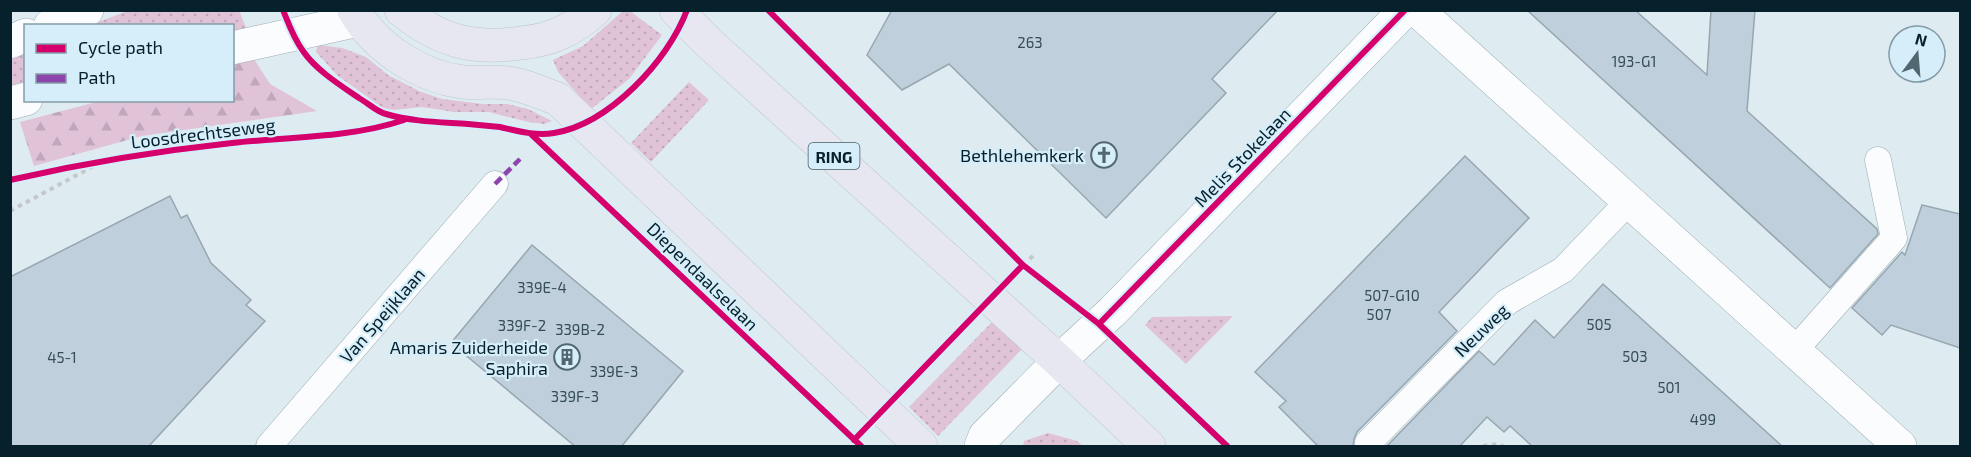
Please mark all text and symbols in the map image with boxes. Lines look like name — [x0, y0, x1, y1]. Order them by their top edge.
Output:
legend — [24, 24, 234, 102]
north arrow — [1887, 24, 1947, 84]
text: N — [1913, 28, 1929, 50]
house number: 263 — [1017, 33, 1043, 51]
text: Cycle path — [78, 36, 163, 58]
house number: 193-G1 — [1611, 52, 1657, 70]
text: Path — [78, 66, 116, 88]
street label: Melis Stokelaan — [1189, 103, 1295, 211]
street label: Loosdrechtseweg — [130, 113, 276, 153]
church icon: Bethlehemkerk — [1089, 140, 1119, 170]
road number: RING — [808, 143, 860, 169]
place label: Bethlehemkerk — [960, 144, 1084, 166]
street label: Diependaalselaan — [643, 217, 763, 335]
street label: Van Speijklaan — [335, 263, 429, 367]
house number: 339E-4 — [517, 278, 567, 296]
house number: 507-G10 — [1364, 286, 1420, 304]
street label: Neuweg — [1449, 299, 1513, 361]
house number: 507 — [1367, 305, 1392, 323]
house number: 505 — [1586, 315, 1612, 333]
house number: 339F-2 — [498, 316, 546, 334]
house number: 339B-2 — [555, 320, 605, 338]
place label: Amaris Zuiderheide Saphira — [390, 336, 548, 379]
building icon: Amaris Zuiderheide Saphira — [552, 342, 582, 372]
house number: 503 — [1622, 347, 1648, 365]
house number: 45-1 — [47, 348, 77, 366]
house number: 339E-3 — [590, 362, 638, 380]
house number: 501 — [1657, 378, 1681, 396]
house number: 339F-3 — [551, 387, 599, 405]
house number: 499 — [1690, 410, 1716, 428]

